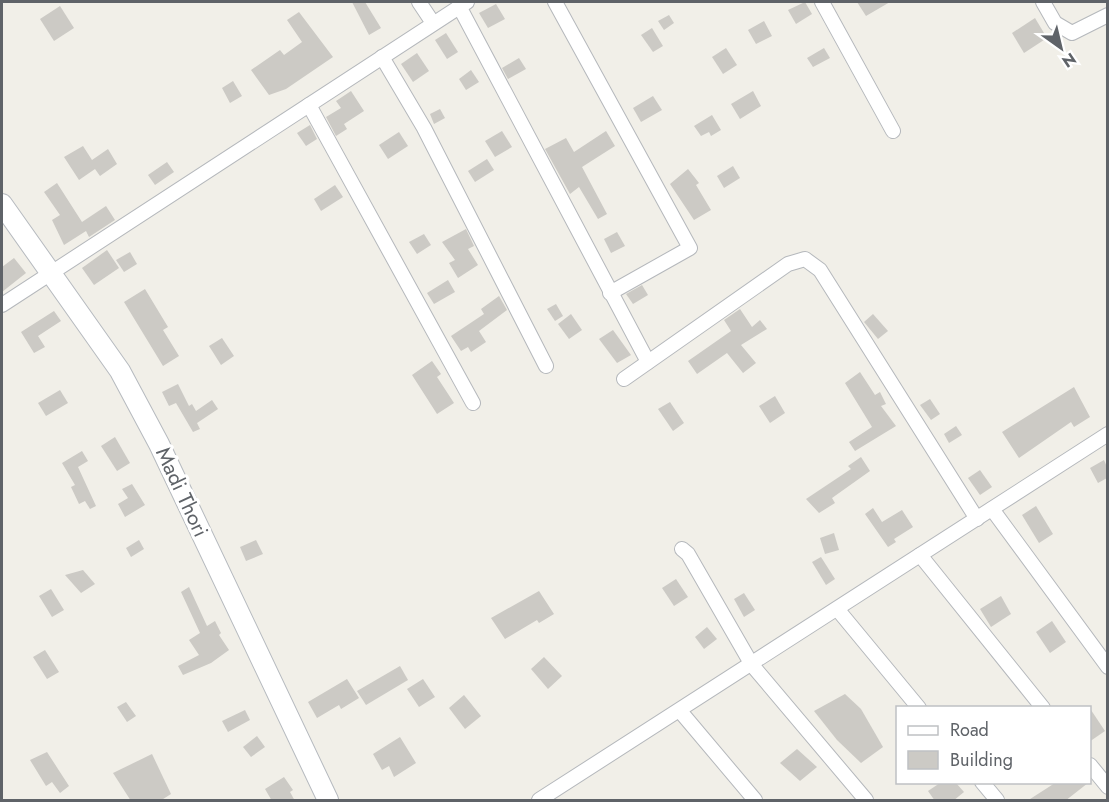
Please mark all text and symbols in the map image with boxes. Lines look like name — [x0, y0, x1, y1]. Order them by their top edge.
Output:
north arrow — [1031, 18, 1091, 78]
text: N — [1057, 47, 1081, 73]
street label: Madi Thori — [148, 442, 216, 542]
legend — [896, 706, 1091, 784]
text: Road — [950, 717, 989, 743]
text: Building — [950, 747, 1013, 773]

